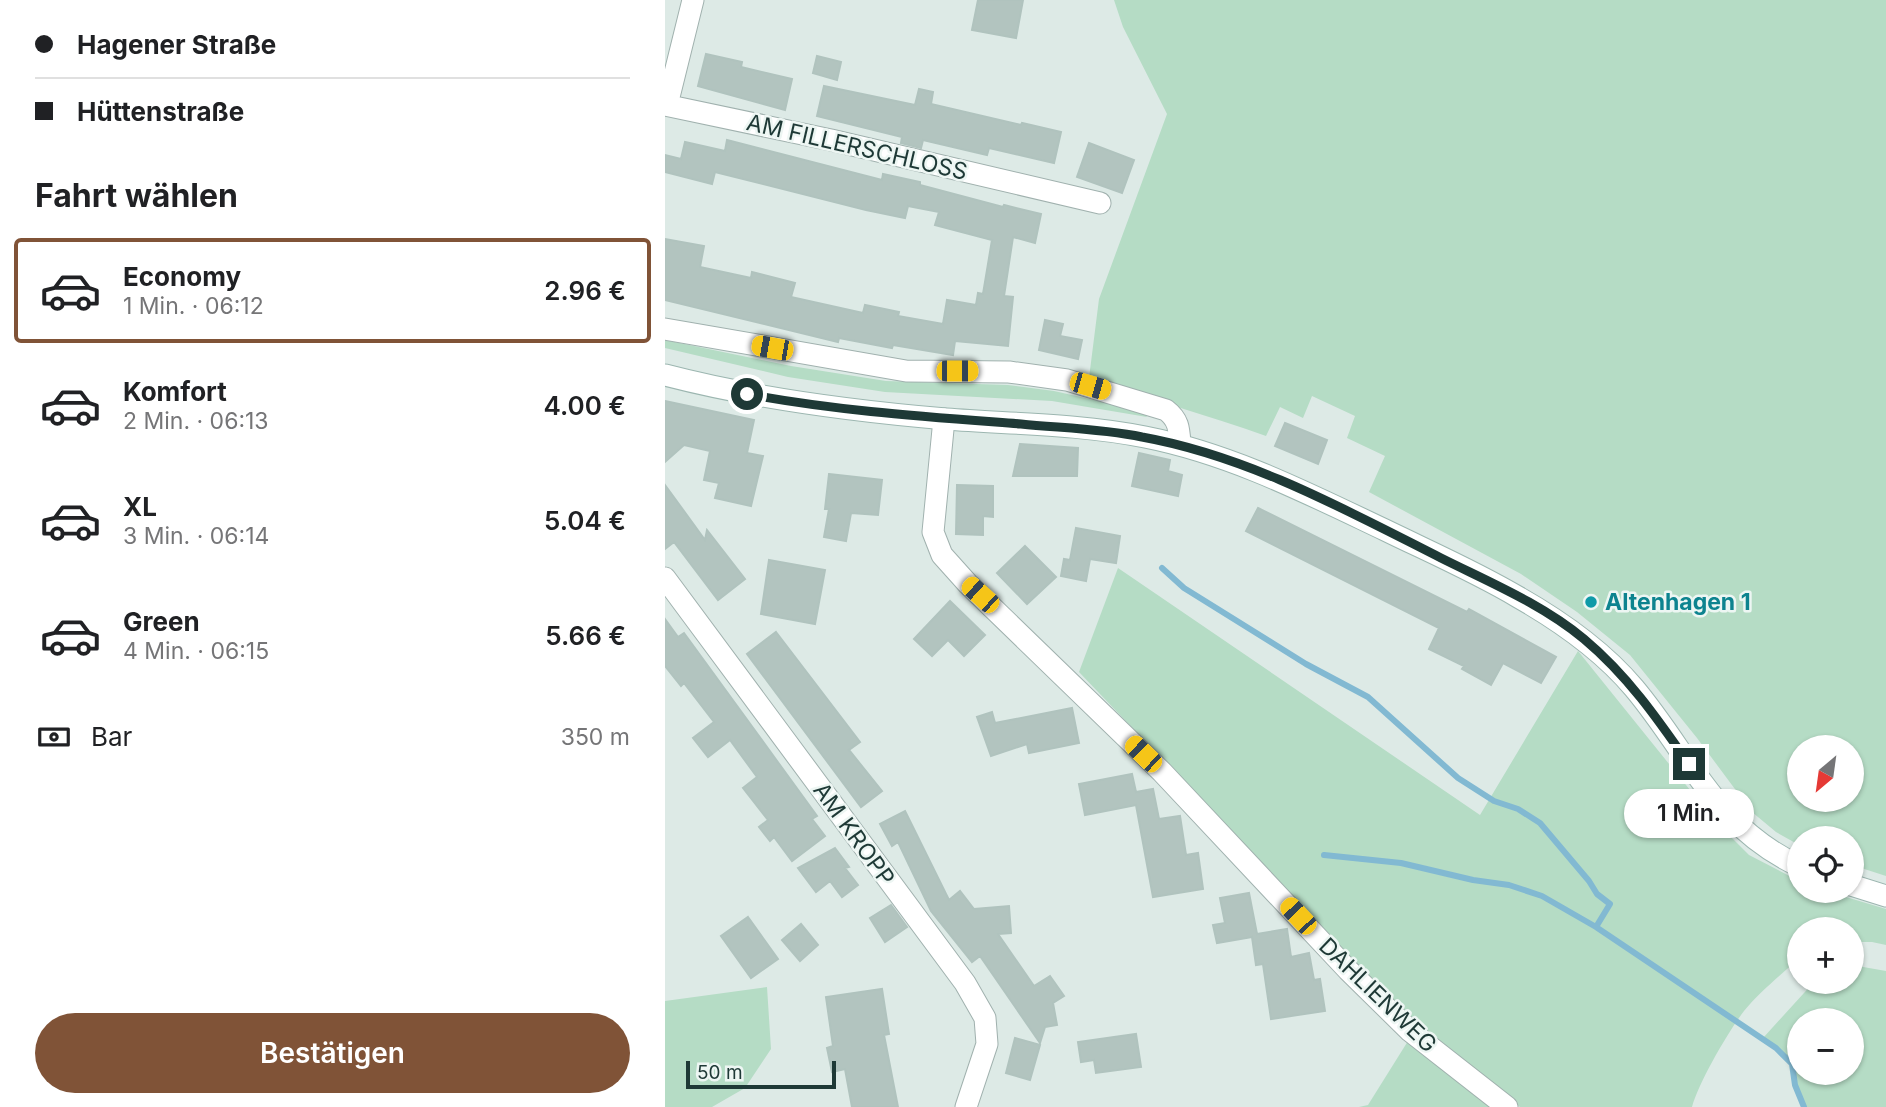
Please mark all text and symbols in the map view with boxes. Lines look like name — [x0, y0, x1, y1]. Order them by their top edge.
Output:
text: Hagener Straße — [77, 29, 276, 60]
text: Hüttenstraße — [77, 96, 244, 127]
street label: AM FILLERSCHLOSS — [744, 108, 970, 186]
text: Fahrt wählen — [35, 176, 238, 215]
icon: car — [39, 259, 102, 322]
text: Economy — [123, 261, 241, 292]
text: 2.96 € — [544, 275, 626, 306]
text: 1 Min. · 06:12 — [123, 292, 264, 320]
car — [750, 334, 795, 362]
car — [937, 361, 979, 382]
car — [1067, 370, 1114, 402]
icon: car — [39, 374, 102, 437]
text: Komfort — [123, 376, 227, 407]
route start — [731, 378, 763, 410]
text: 4.00 € — [543, 390, 626, 421]
text: 2 Min. · 06:13 — [123, 407, 269, 435]
icon: car — [39, 489, 102, 552]
text: XL — [123, 491, 157, 522]
text: 5.04 € — [544, 505, 626, 536]
text: 3 Min. · 06:14 — [123, 522, 269, 550]
car — [958, 573, 1003, 617]
place label: Altenhagen 1 — [1605, 588, 1751, 616]
marker: Altenhagen 1 — [1583, 594, 1599, 610]
icon: car — [39, 604, 102, 667]
text: Green — [123, 606, 200, 637]
text: 5.66 € — [545, 620, 626, 651]
text: 4 Min. · 06:15 — [123, 637, 269, 665]
icon: cash — [35, 718, 73, 756]
text: Bar — [91, 721, 132, 752]
text: 350 m — [561, 723, 630, 751]
car — [1121, 732, 1166, 776]
north arrow — [1787, 735, 1864, 812]
map controls — [1787, 735, 1864, 1085]
route end — [1673, 748, 1705, 780]
street label: AM KROPP — [807, 777, 901, 891]
callout: 1 Min. — [1624, 788, 1754, 838]
text: 1 Min. — [1657, 799, 1721, 827]
button: locate — [1787, 826, 1864, 903]
car — [1276, 893, 1321, 939]
button: + — [1787, 917, 1864, 994]
street label: DAHLIENWEG — [1313, 932, 1443, 1058]
button: − — [1787, 1008, 1864, 1085]
button: Bestätigen — [35, 1013, 630, 1093]
scale bar — [686, 1058, 837, 1090]
text: 50 m — [697, 1061, 743, 1084]

